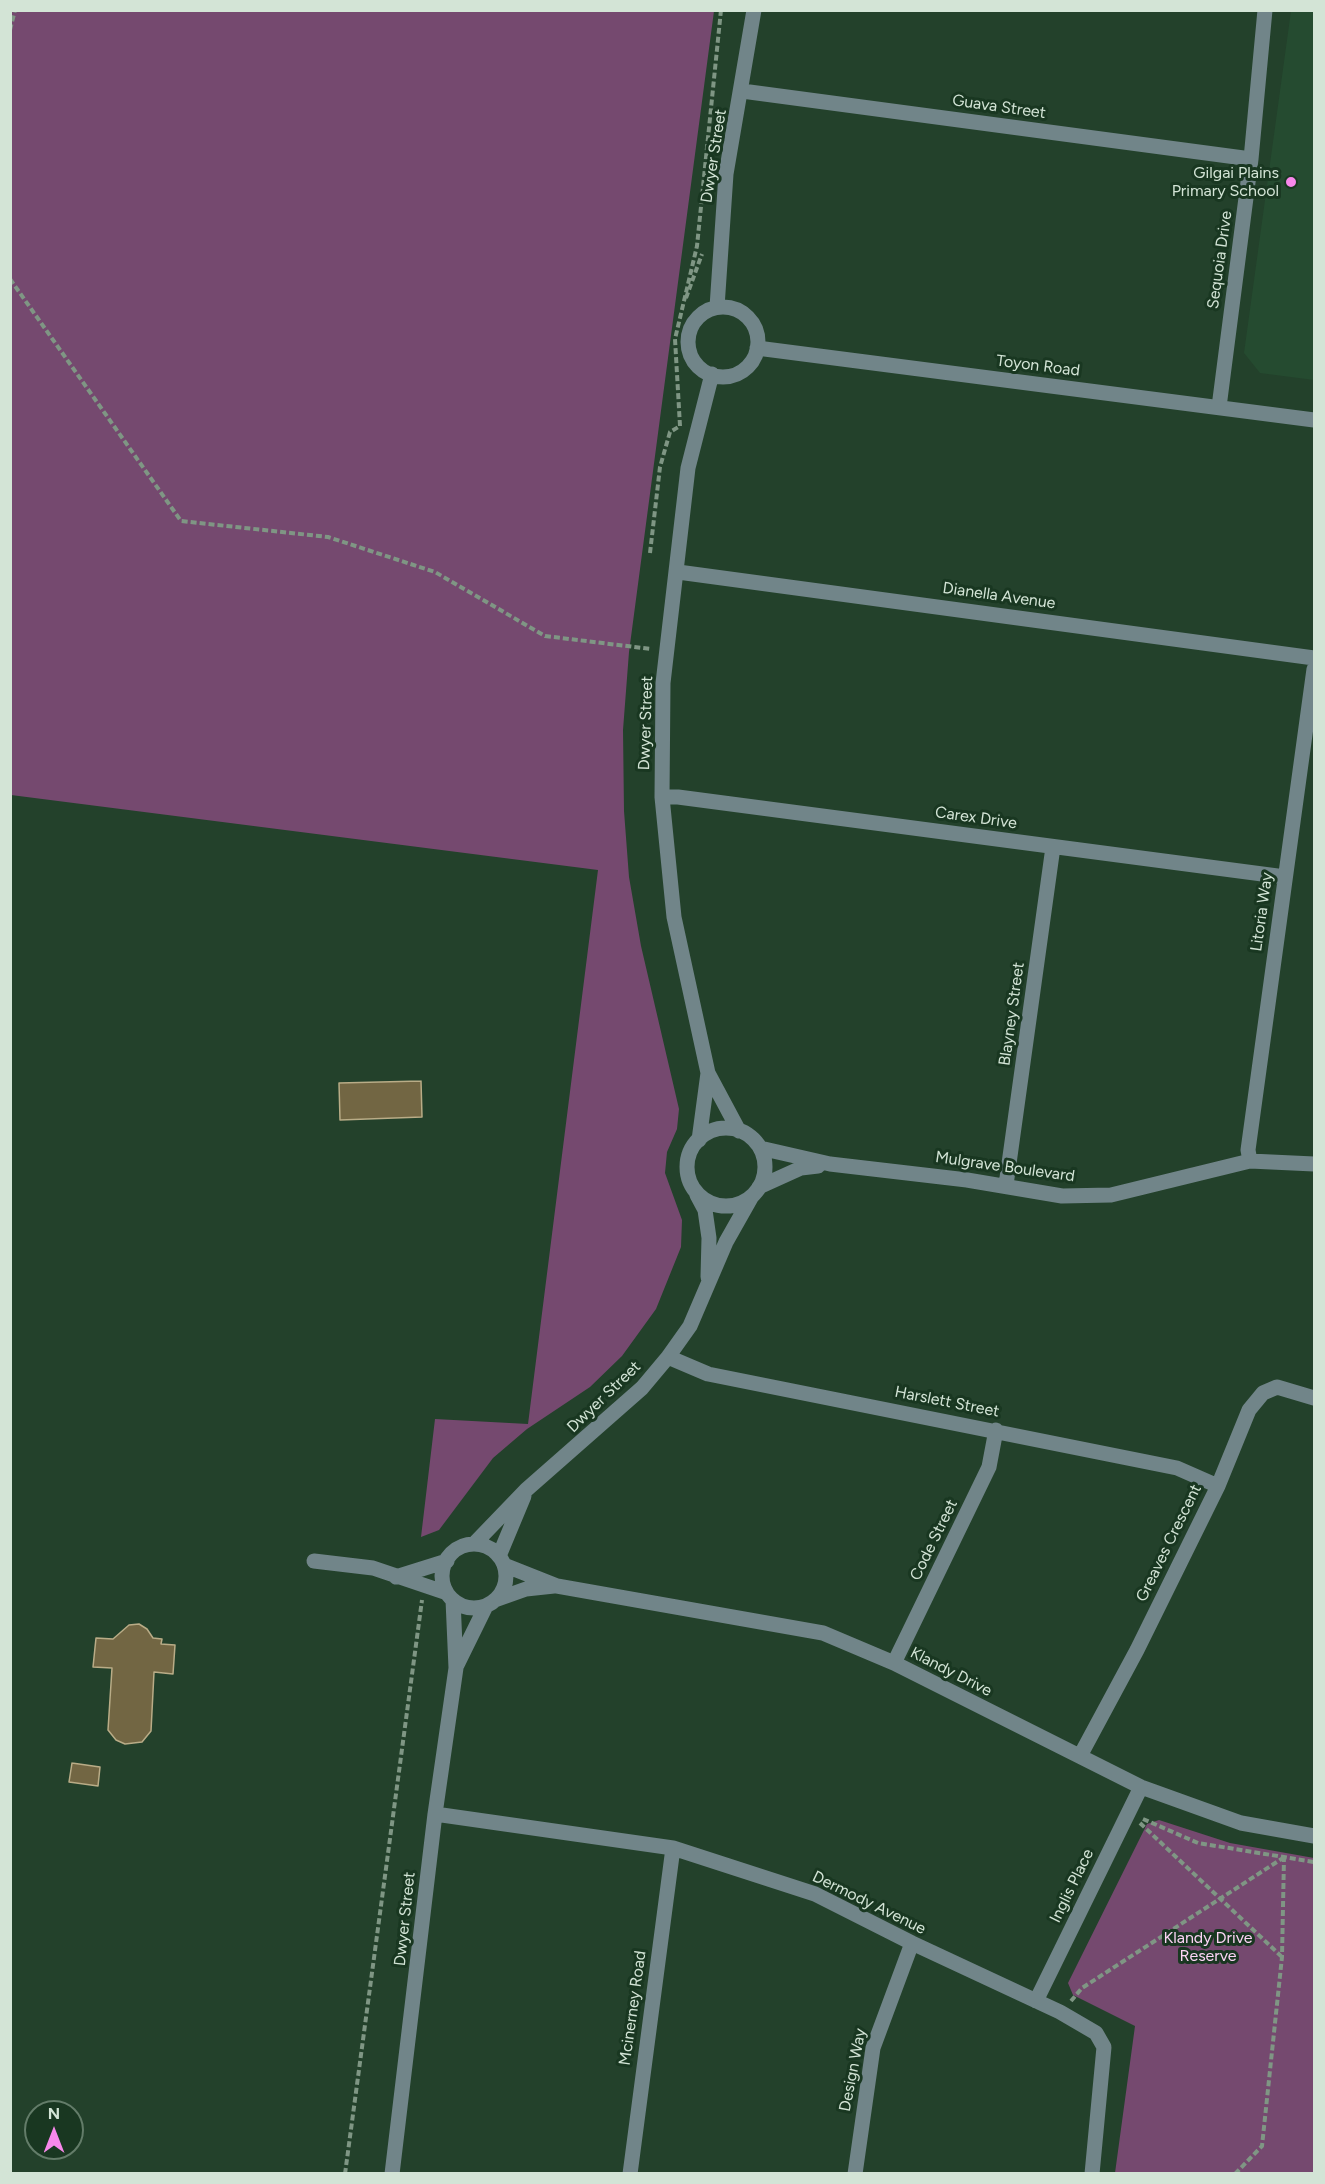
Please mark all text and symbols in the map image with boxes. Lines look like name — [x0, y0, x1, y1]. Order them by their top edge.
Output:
street label: Guava Street — [951, 91, 1047, 123]
street label: Dwyer Street — [697, 108, 731, 204]
place label: Gilgai Plains Primary School — [1172, 163, 1279, 201]
marker: Gilgai Plains Primary School — [1284, 175, 1298, 189]
street label: Sequoia Drive — [1204, 210, 1236, 310]
street label: Toyon Road — [995, 351, 1081, 381]
street label: Dianella Avenue — [941, 579, 1057, 613]
street label: Dwyer Street — [635, 675, 657, 771]
street label: Carex Drive — [934, 803, 1018, 833]
street label: Litoria Way — [1247, 871, 1277, 953]
street label: Blayney Street — [995, 961, 1029, 1067]
street label: Mulgrave Boulevard — [934, 1148, 1076, 1186]
street label: Dwyer Street — [563, 1357, 645, 1437]
street label: Harslett Street — [893, 1382, 1001, 1422]
street label: Greaves Crescent — [1132, 1481, 1206, 1605]
street label: Code Street — [906, 1496, 962, 1584]
street label: Klandy Drive — [907, 1643, 995, 1701]
street label: Inglis Place — [1046, 1846, 1098, 1926]
street label: Dermody Avenue — [809, 1867, 929, 1939]
street label: Dwyer Street — [391, 1871, 419, 1967]
park label: Klandy Drive Reserve — [1163, 1928, 1253, 1966]
street label: Mcinerney Road — [615, 1949, 651, 2067]
street label: Design Way — [836, 2027, 870, 2113]
north arrow — [24, 2100, 84, 2160]
text: N — [48, 2104, 60, 2123]

